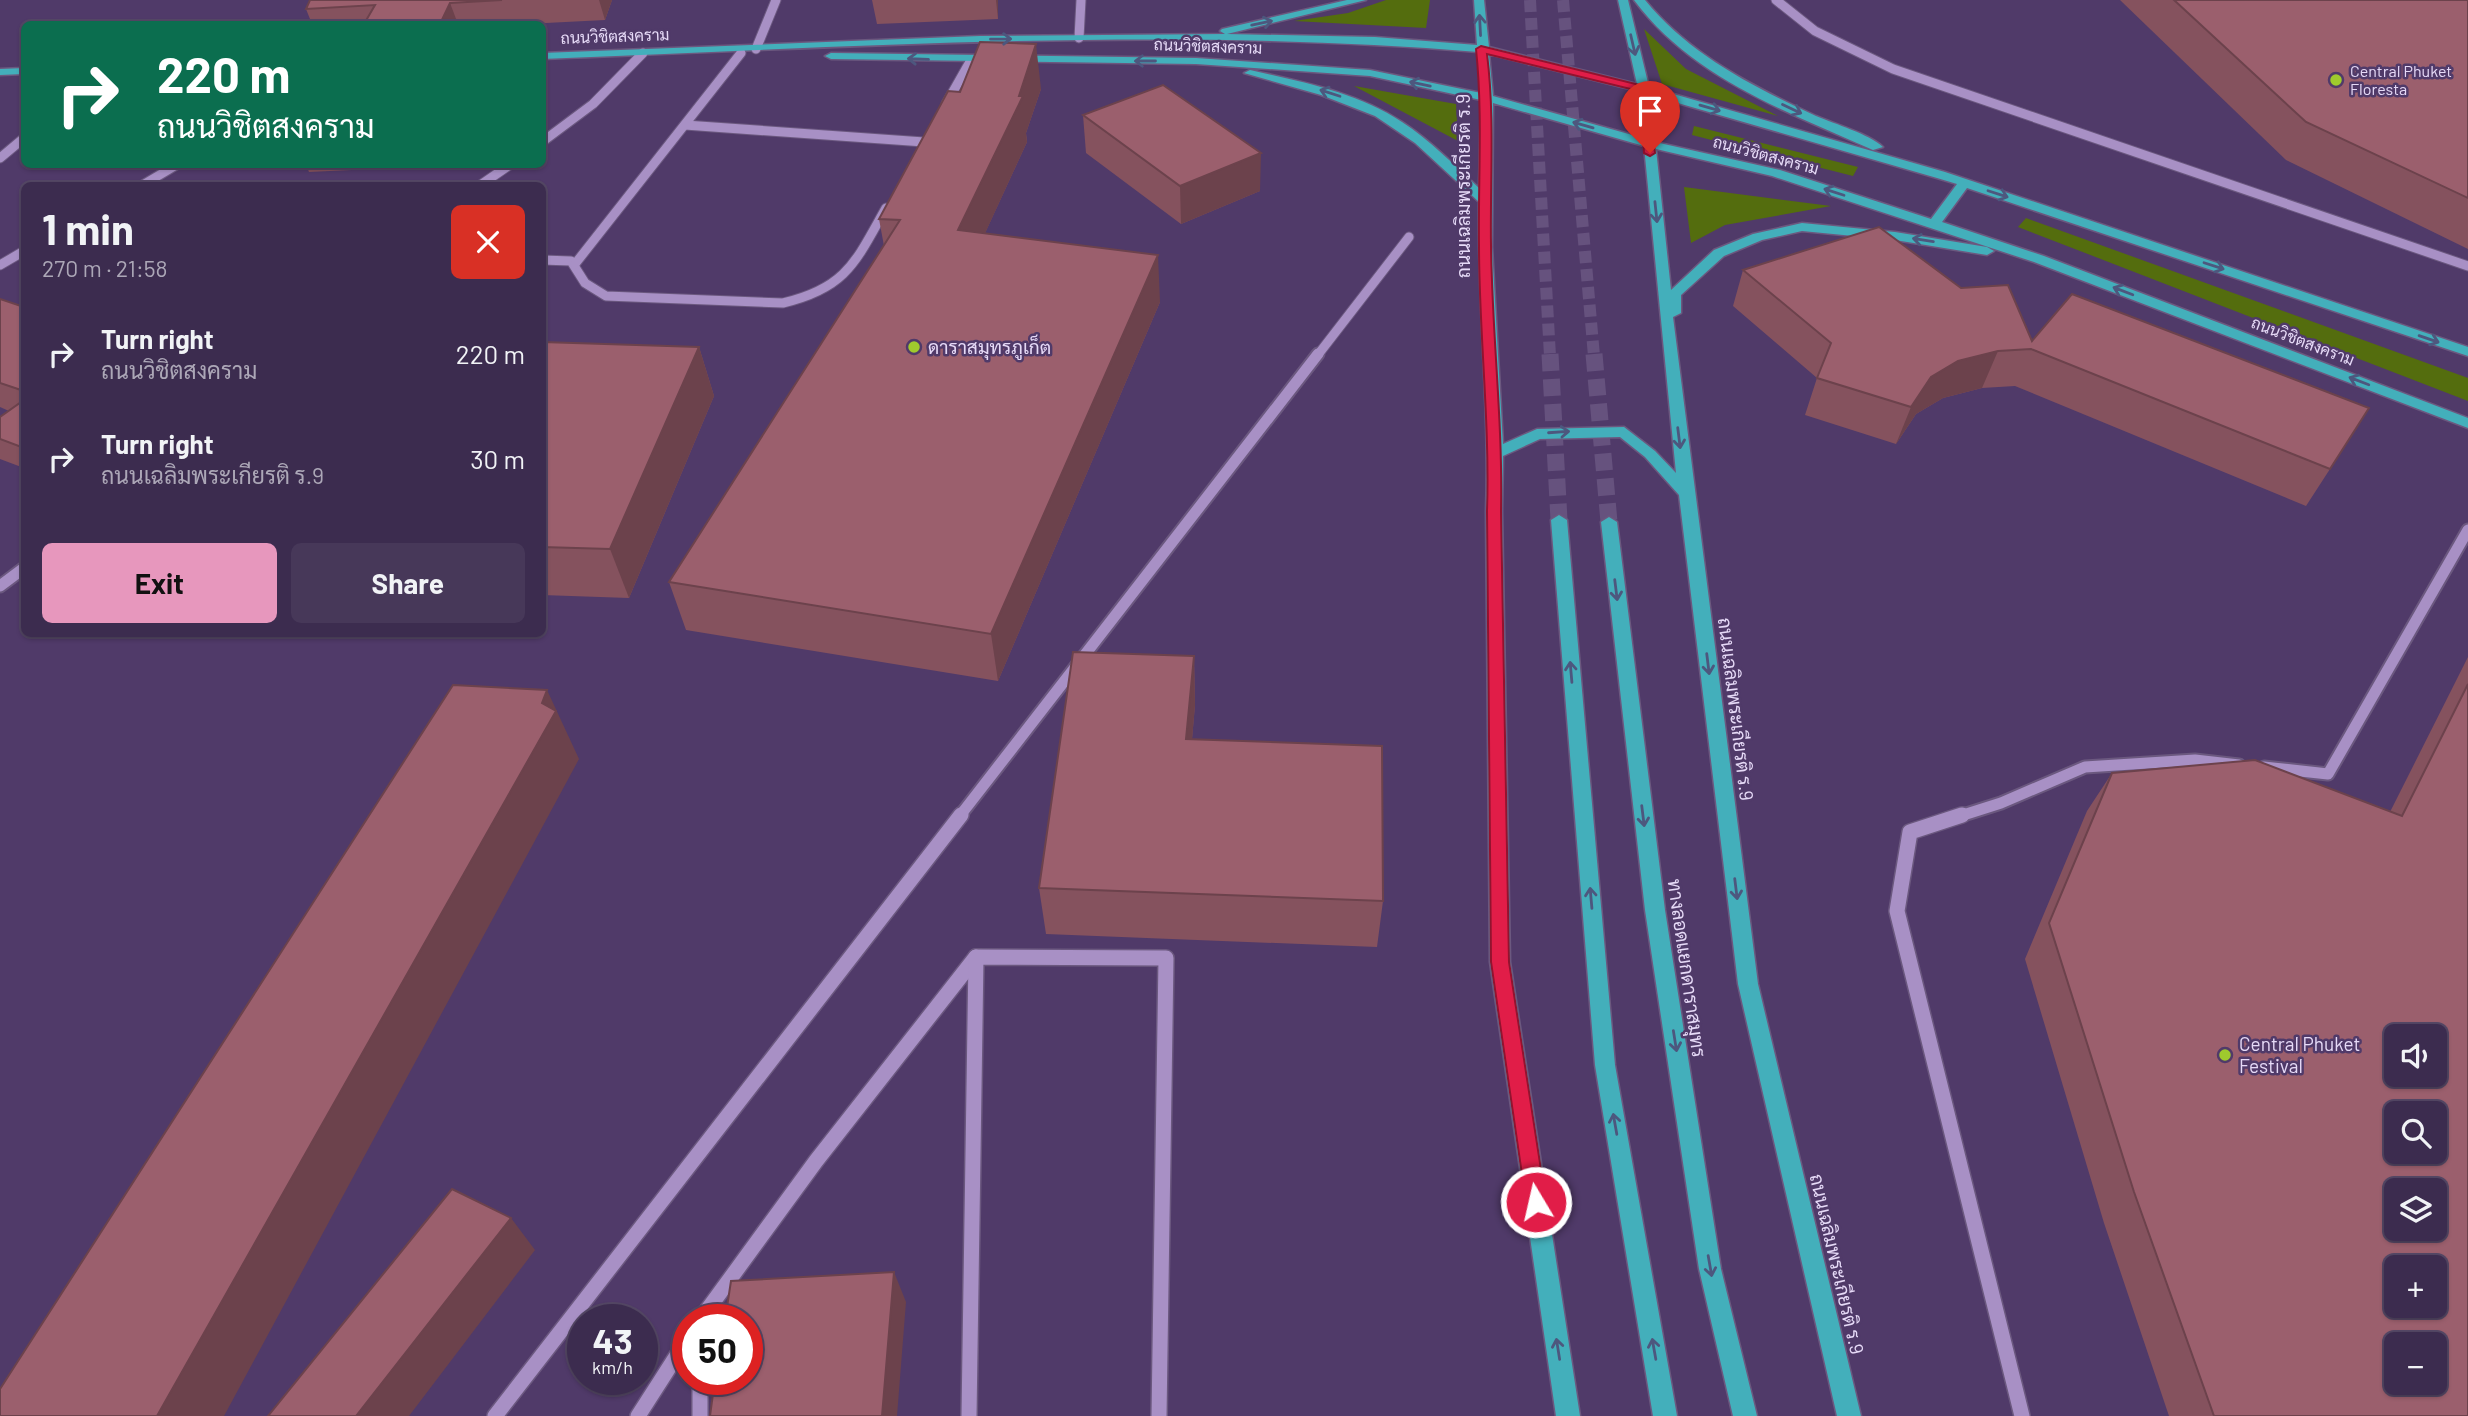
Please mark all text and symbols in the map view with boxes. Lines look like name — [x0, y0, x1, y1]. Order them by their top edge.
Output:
one-way arrow — [1473, 14, 1486, 36]
one-way arrow — [1250, 16, 1273, 30]
street label: ถนนวิชิตสงคราม — [560, 24, 670, 47]
one-way arrow — [989, 32, 1012, 46]
one-way arrow — [1627, 33, 1641, 56]
street label: ถนนวิชิตสงคราม — [1153, 34, 1263, 57]
text: 220 m — [157, 44, 291, 103]
icon: right — [42, 49, 133, 140]
one-way arrow — [906, 52, 929, 65]
one-way arrow — [1134, 54, 1157, 68]
place label: Central Phuket Floresta — [2350, 61, 2452, 98]
marker: Central Phuket Floresta — [2328, 72, 2344, 88]
one-way arrow — [1409, 76, 1432, 90]
pin — [1620, 81, 1680, 153]
one-way arrow — [1319, 86, 1341, 99]
icon: arrive — [1631, 92, 1669, 130]
street label: ถนนเฉลิมพระเกียรติ ร.9 — [1451, 94, 1474, 278]
one-way arrow — [1698, 102, 1720, 115]
one-way arrow — [1781, 103, 1802, 116]
text: ถนนวิชิตสงคราม — [157, 106, 375, 144]
one-way arrow — [1573, 118, 1595, 131]
street label: ถนนวิชิตสงคราม — [1711, 131, 1821, 178]
one-way arrow — [1824, 185, 1846, 197]
one-way arrow — [1987, 188, 2009, 201]
one-way arrow — [1650, 200, 1663, 222]
text: 1 min — [42, 203, 134, 253]
button: close — [451, 205, 525, 279]
one-way arrow — [1912, 234, 1935, 247]
text: 270 m · 21:58 — [42, 254, 168, 282]
one-way arrow — [2202, 261, 2224, 273]
one-way arrow — [2113, 284, 2135, 297]
street label: ถนนวิชิตสงคราม — [2249, 312, 2357, 369]
text: Turn right — [101, 323, 214, 354]
place label: ดาราสมุทรภูเก็ต — [928, 334, 1051, 361]
one-way arrow — [2418, 334, 2440, 346]
icon: right — [42, 335, 80, 373]
text: 220 m — [456, 338, 525, 369]
marker: ดาราสมุทรภูเก็ต — [906, 339, 922, 355]
text: ถนนวิชิตสงคราม — [101, 356, 257, 384]
one-way arrow — [2348, 374, 2370, 387]
one-way arrow — [1547, 426, 1570, 439]
one-way arrow — [1673, 426, 1686, 449]
text: Turn right — [101, 428, 214, 459]
icon: right — [42, 440, 80, 478]
text: 30 m — [470, 443, 525, 474]
text: ถนนเฉลิมพระเกียรติ ร.9 — [101, 461, 324, 489]
button: Exit — [42, 543, 277, 623]
button: Share — [291, 543, 525, 623]
one-way arrow — [1609, 579, 1622, 601]
street label: ถนนเฉลิมพระเกียรติ ร.9 — [1714, 616, 1759, 802]
one-way arrow — [1701, 652, 1714, 674]
one-way arrow — [1564, 661, 1577, 684]
one-way arrow — [1637, 804, 1650, 827]
street label: ทางลอดแยกดาราสมุทร — [1662, 877, 1711, 1059]
one-way arrow — [1730, 878, 1743, 900]
one-way arrow — [1584, 888, 1597, 910]
map controls — [2384, 1024, 2447, 1395]
button: sound — [2384, 1024, 2447, 1087]
one-way arrow — [1669, 1030, 1682, 1052]
place label: Central Phuket Festival — [2239, 1032, 2360, 1077]
marker: Central Phuket Festival — [2217, 1047, 2233, 1063]
button: search — [2384, 1101, 2447, 1164]
one-way arrow — [1608, 1114, 1622, 1136]
position arrow — [1499, 1165, 1573, 1239]
street label: ถนนเฉลิมพระเกียรติ ร.9 — [1806, 1172, 1869, 1356]
button: layers — [2384, 1178, 2447, 1241]
one-way arrow — [1704, 1254, 1717, 1277]
button: + — [2384, 1255, 2447, 1318]
speed limit sign: 50 — [672, 1304, 763, 1395]
text: 43 — [592, 1319, 633, 1361]
button: − — [2384, 1332, 2447, 1395]
one-way arrow — [1551, 1338, 1564, 1360]
one-way arrow — [1647, 1338, 1660, 1361]
text: km/h — [592, 1356, 633, 1378]

